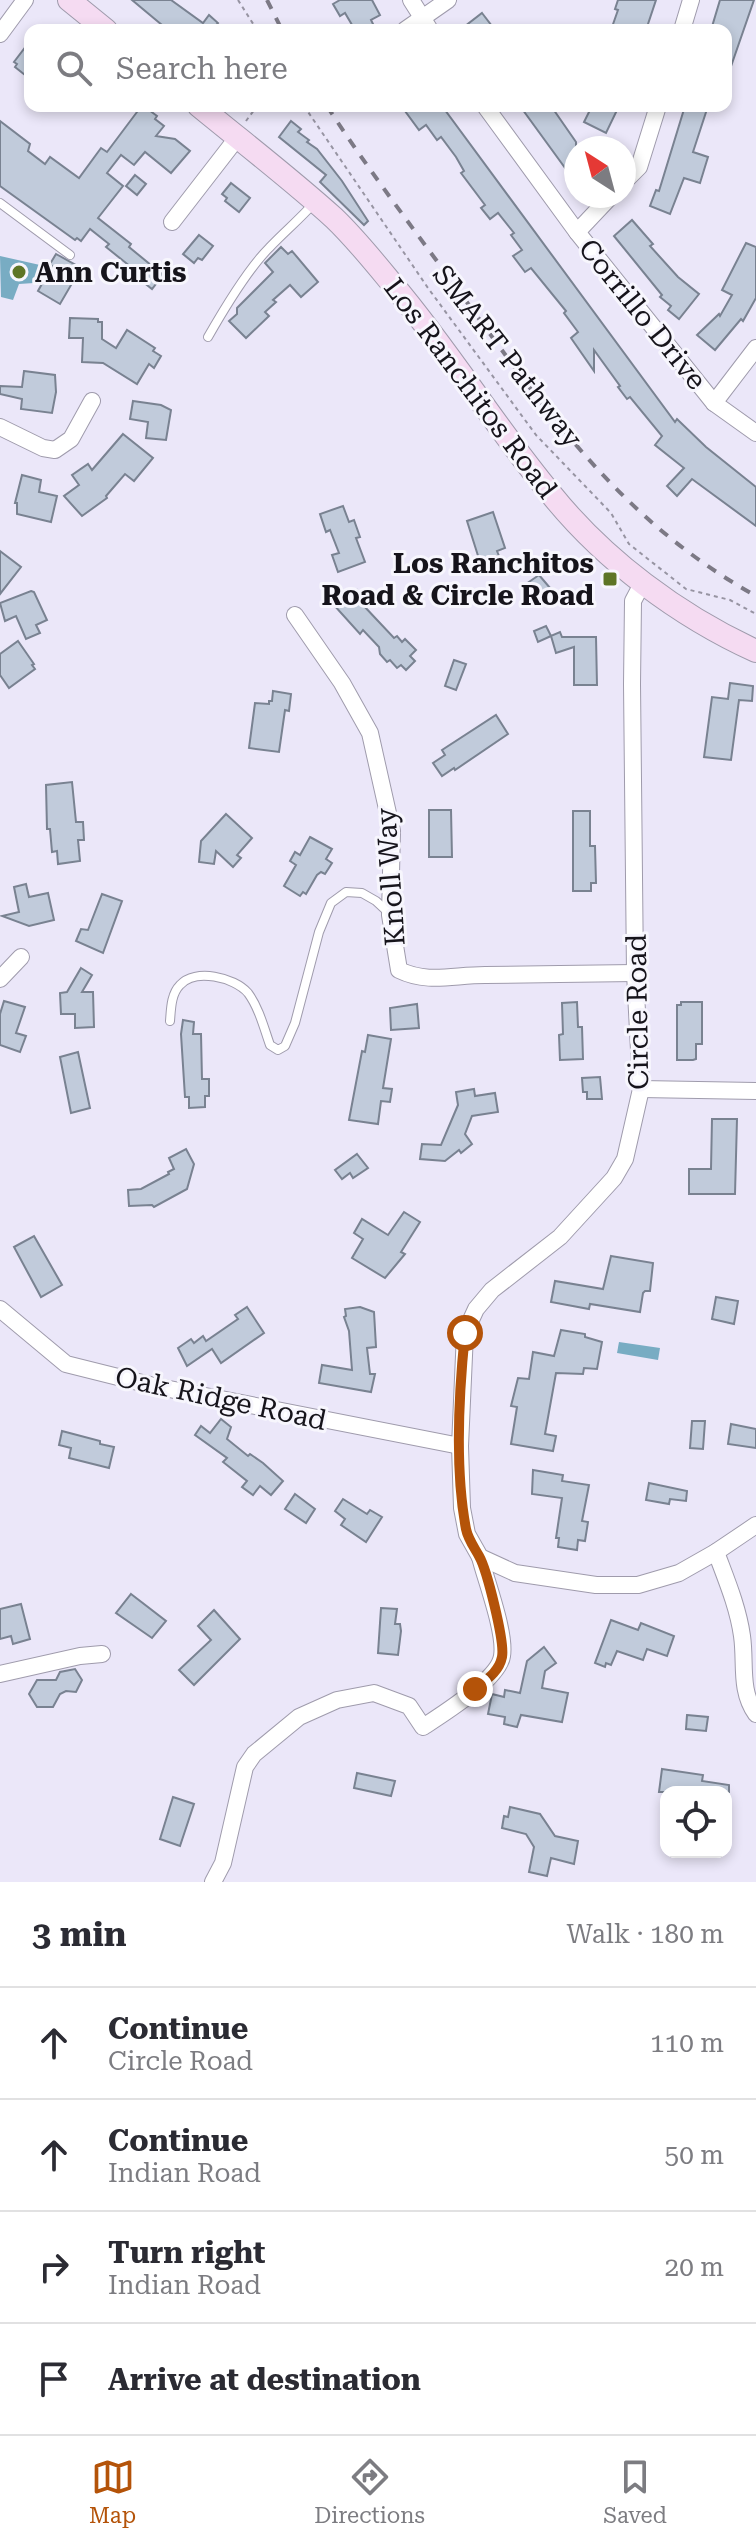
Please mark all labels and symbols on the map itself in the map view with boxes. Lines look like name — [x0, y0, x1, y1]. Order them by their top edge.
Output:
north arrow — [564, 136, 636, 208]
street label: Corrillo Drive — [572, 232, 713, 396]
place label: Ann Curtis — [35, 256, 187, 289]
street label: SMART Pathway — [426, 258, 589, 455]
marker: Ann Curtis — [10, 263, 28, 281]
street label: Los Ranchitos Road — [377, 272, 564, 505]
place label: Los Ranchitos Road & Circle Road — [321, 547, 594, 612]
marker: Los Ranchitos Road & Circle Road — [601, 570, 619, 588]
street label: Knoll Way — [369, 806, 412, 947]
street label: Circle Road — [620, 934, 655, 1090]
route start — [447, 1315, 483, 1351]
street label: Oak Ridge Road — [112, 1360, 330, 1437]
route end — [457, 1671, 493, 1707]

